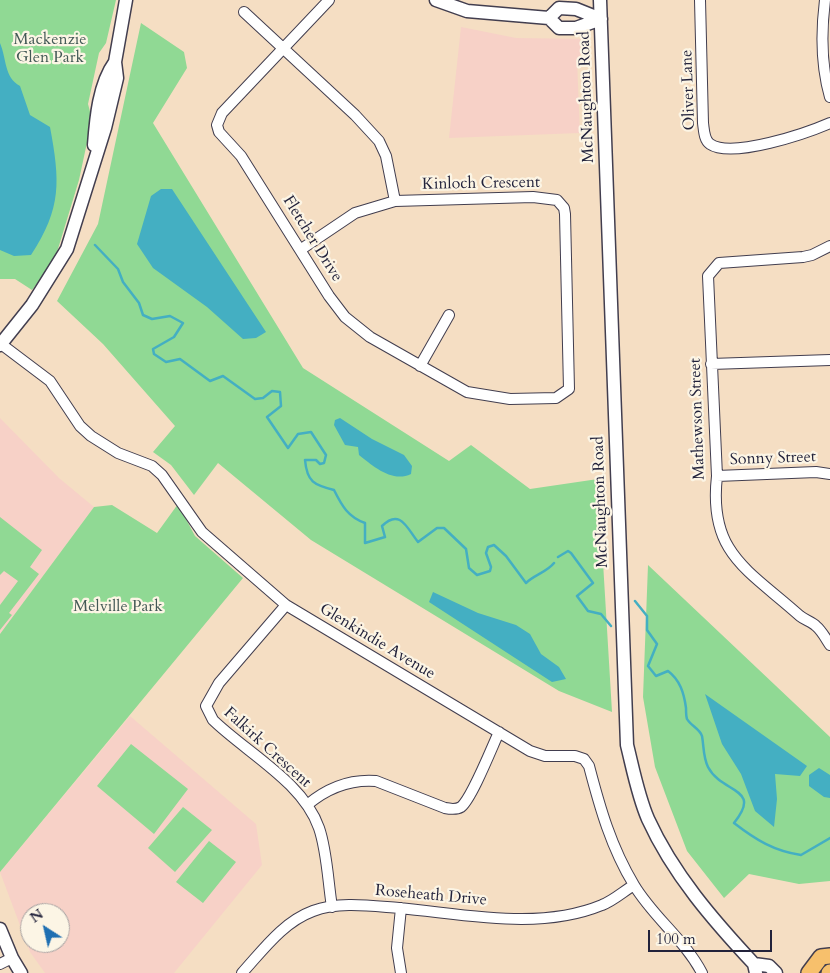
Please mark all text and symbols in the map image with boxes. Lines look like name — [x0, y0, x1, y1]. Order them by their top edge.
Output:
park label: Mackenzie Glen Park — [13, 30, 87, 68]
street label: McNaughton Road — [575, 31, 599, 163]
street label: Oliver Lane — [678, 49, 700, 131]
street label: Kinloch Crescent — [422, 173, 540, 195]
street label: Fletcher Drive — [278, 192, 346, 286]
street label: Mathewson Street — [686, 358, 710, 480]
street label: McNaughton Road — [589, 436, 613, 568]
street label: Sonny Street — [730, 448, 816, 470]
park label: Melville Park — [73, 597, 163, 617]
street label: Glenkindie Avenue — [316, 600, 438, 684]
street label: Falkirk Crescent — [219, 704, 315, 792]
street label: Roseheath Drive — [374, 882, 488, 910]
north arrow — [20, 903, 70, 953]
text: N — [26, 905, 47, 927]
scale bar — [650, 920, 774, 952]
text: 100 m — [656, 929, 696, 949]

